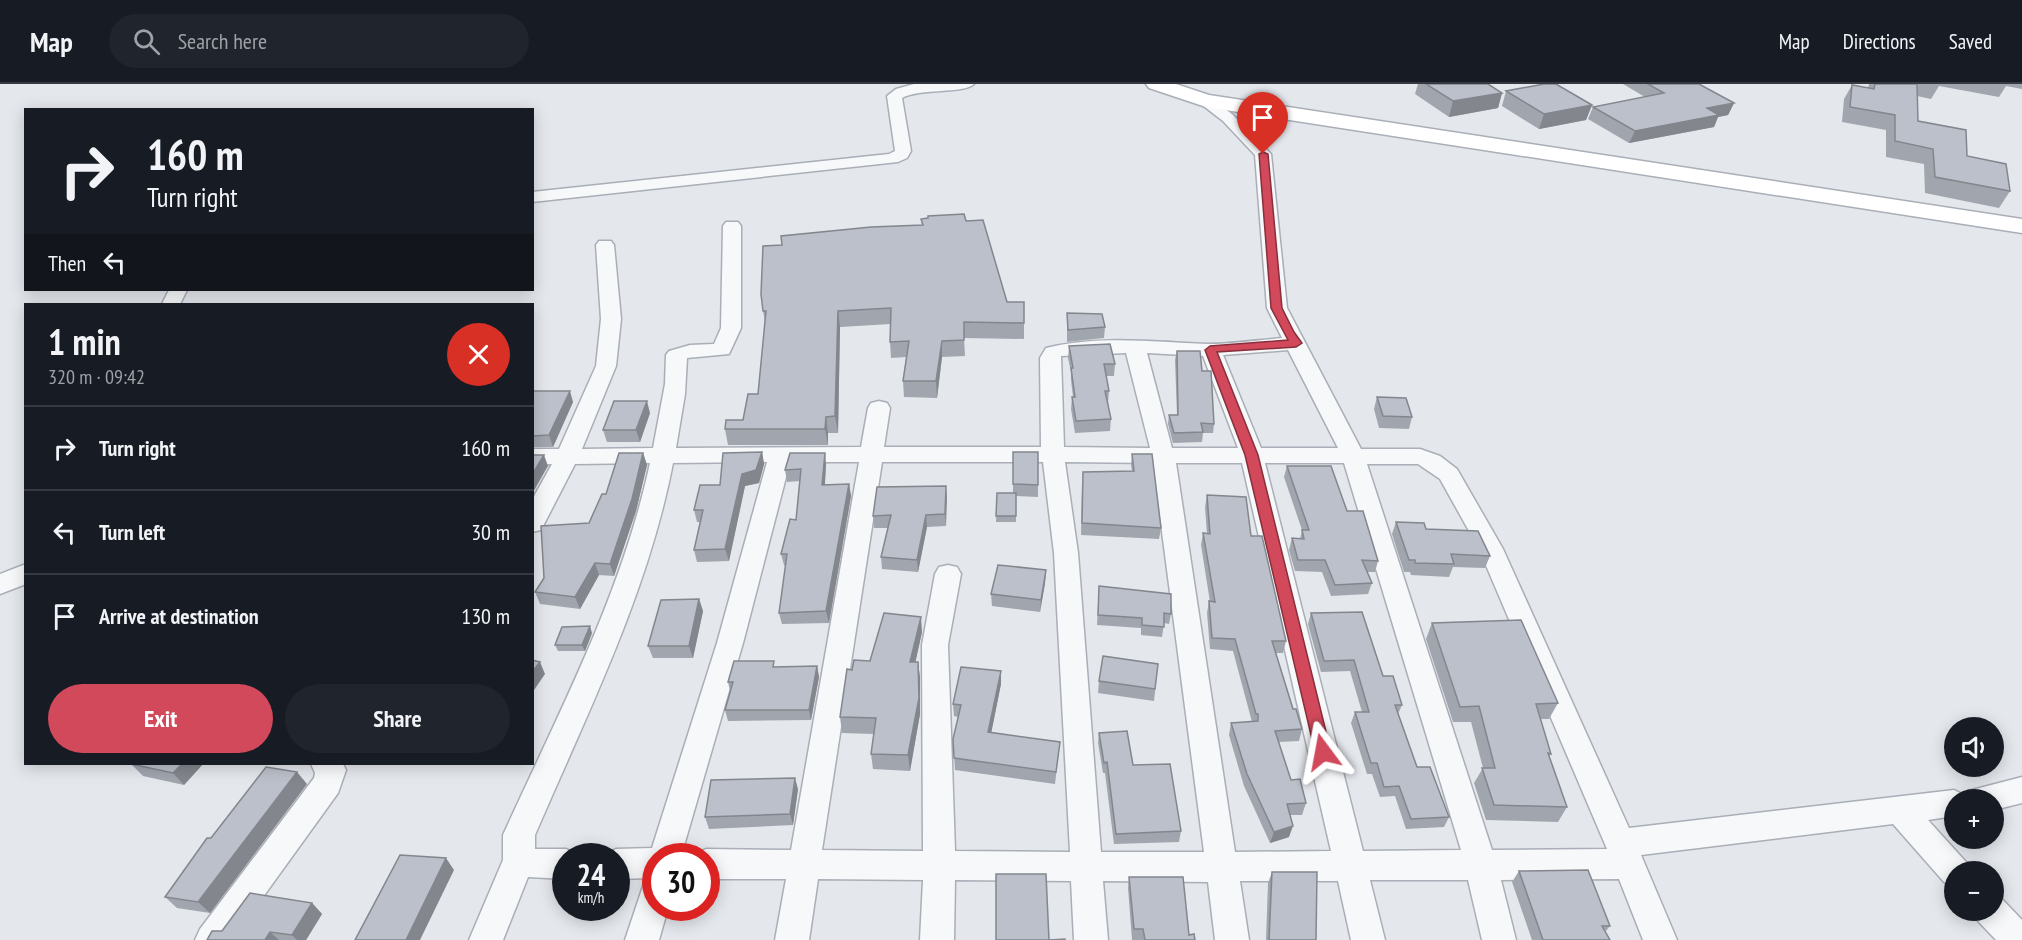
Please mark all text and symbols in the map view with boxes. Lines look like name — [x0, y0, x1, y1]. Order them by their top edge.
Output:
search box — [109, 14, 529, 68]
text: Map — [30, 23, 73, 60]
icon: search — [130, 25, 163, 58]
text: Search here — [178, 27, 267, 55]
text: Map — [1779, 28, 1810, 55]
text: Directions — [1843, 28, 1916, 55]
text: Saved — [1949, 28, 1992, 55]
pin — [1237, 92, 1288, 154]
icon: arrive — [1246, 101, 1279, 134]
text: 160 m — [147, 127, 244, 182]
icon: right — [48, 132, 126, 210]
text: Turn right — [147, 180, 238, 214]
icon: left — [98, 246, 131, 279]
text: Then — [48, 249, 86, 277]
text: 1 min — [48, 318, 121, 365]
button: close — [447, 323, 510, 386]
text: 320 m · 09:42 — [48, 364, 145, 390]
icon: right — [48, 432, 81, 465]
text: Turn right — [99, 434, 176, 462]
text: 160 m — [461, 434, 510, 462]
icon: left — [48, 516, 81, 549]
text: Turn left — [99, 518, 165, 546]
text: 30 m — [471, 518, 510, 546]
icon: arrive — [48, 600, 81, 633]
text: Arrive at destination — [99, 602, 259, 630]
text: 130 m — [461, 602, 510, 630]
button: Exit — [48, 684, 273, 753]
button: Share — [285, 684, 510, 753]
map controls — [1944, 717, 2004, 921]
button: sound — [1944, 717, 2004, 777]
position arrow — [1291, 720, 1355, 784]
button: + — [1944, 789, 2004, 849]
speed limit sign: 30 — [642, 843, 720, 921]
text: 24 — [577, 855, 605, 894]
button: − — [1944, 861, 2004, 921]
text: km/h — [578, 888, 604, 907]

